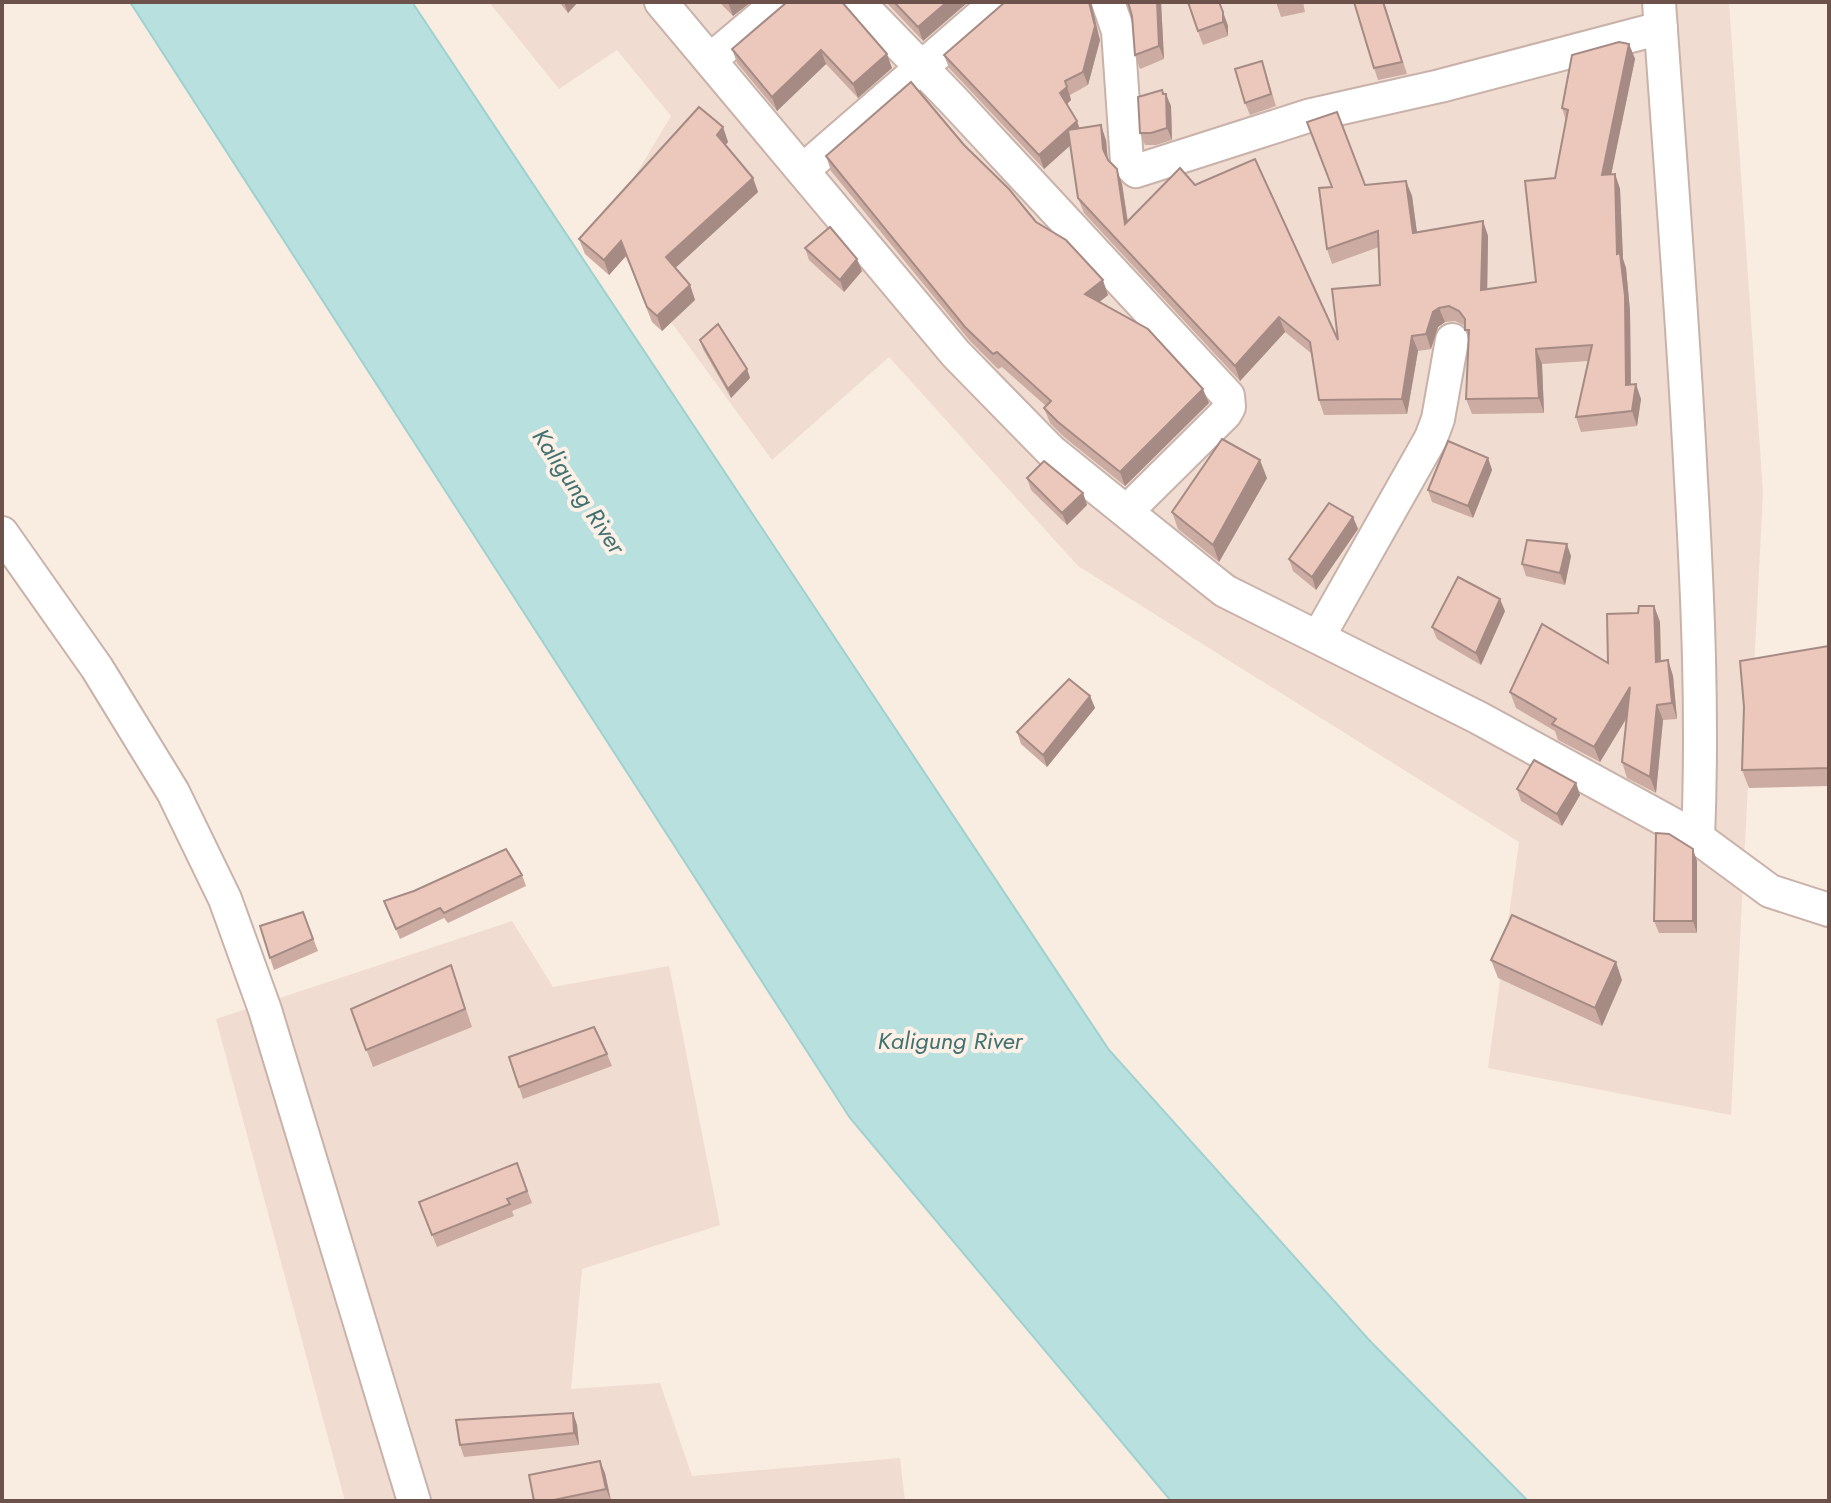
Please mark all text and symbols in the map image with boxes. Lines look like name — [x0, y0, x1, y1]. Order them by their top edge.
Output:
water label: Kaligung River — [524, 421, 635, 563]
water label: Kaligung River — [878, 1023, 1024, 1058]

